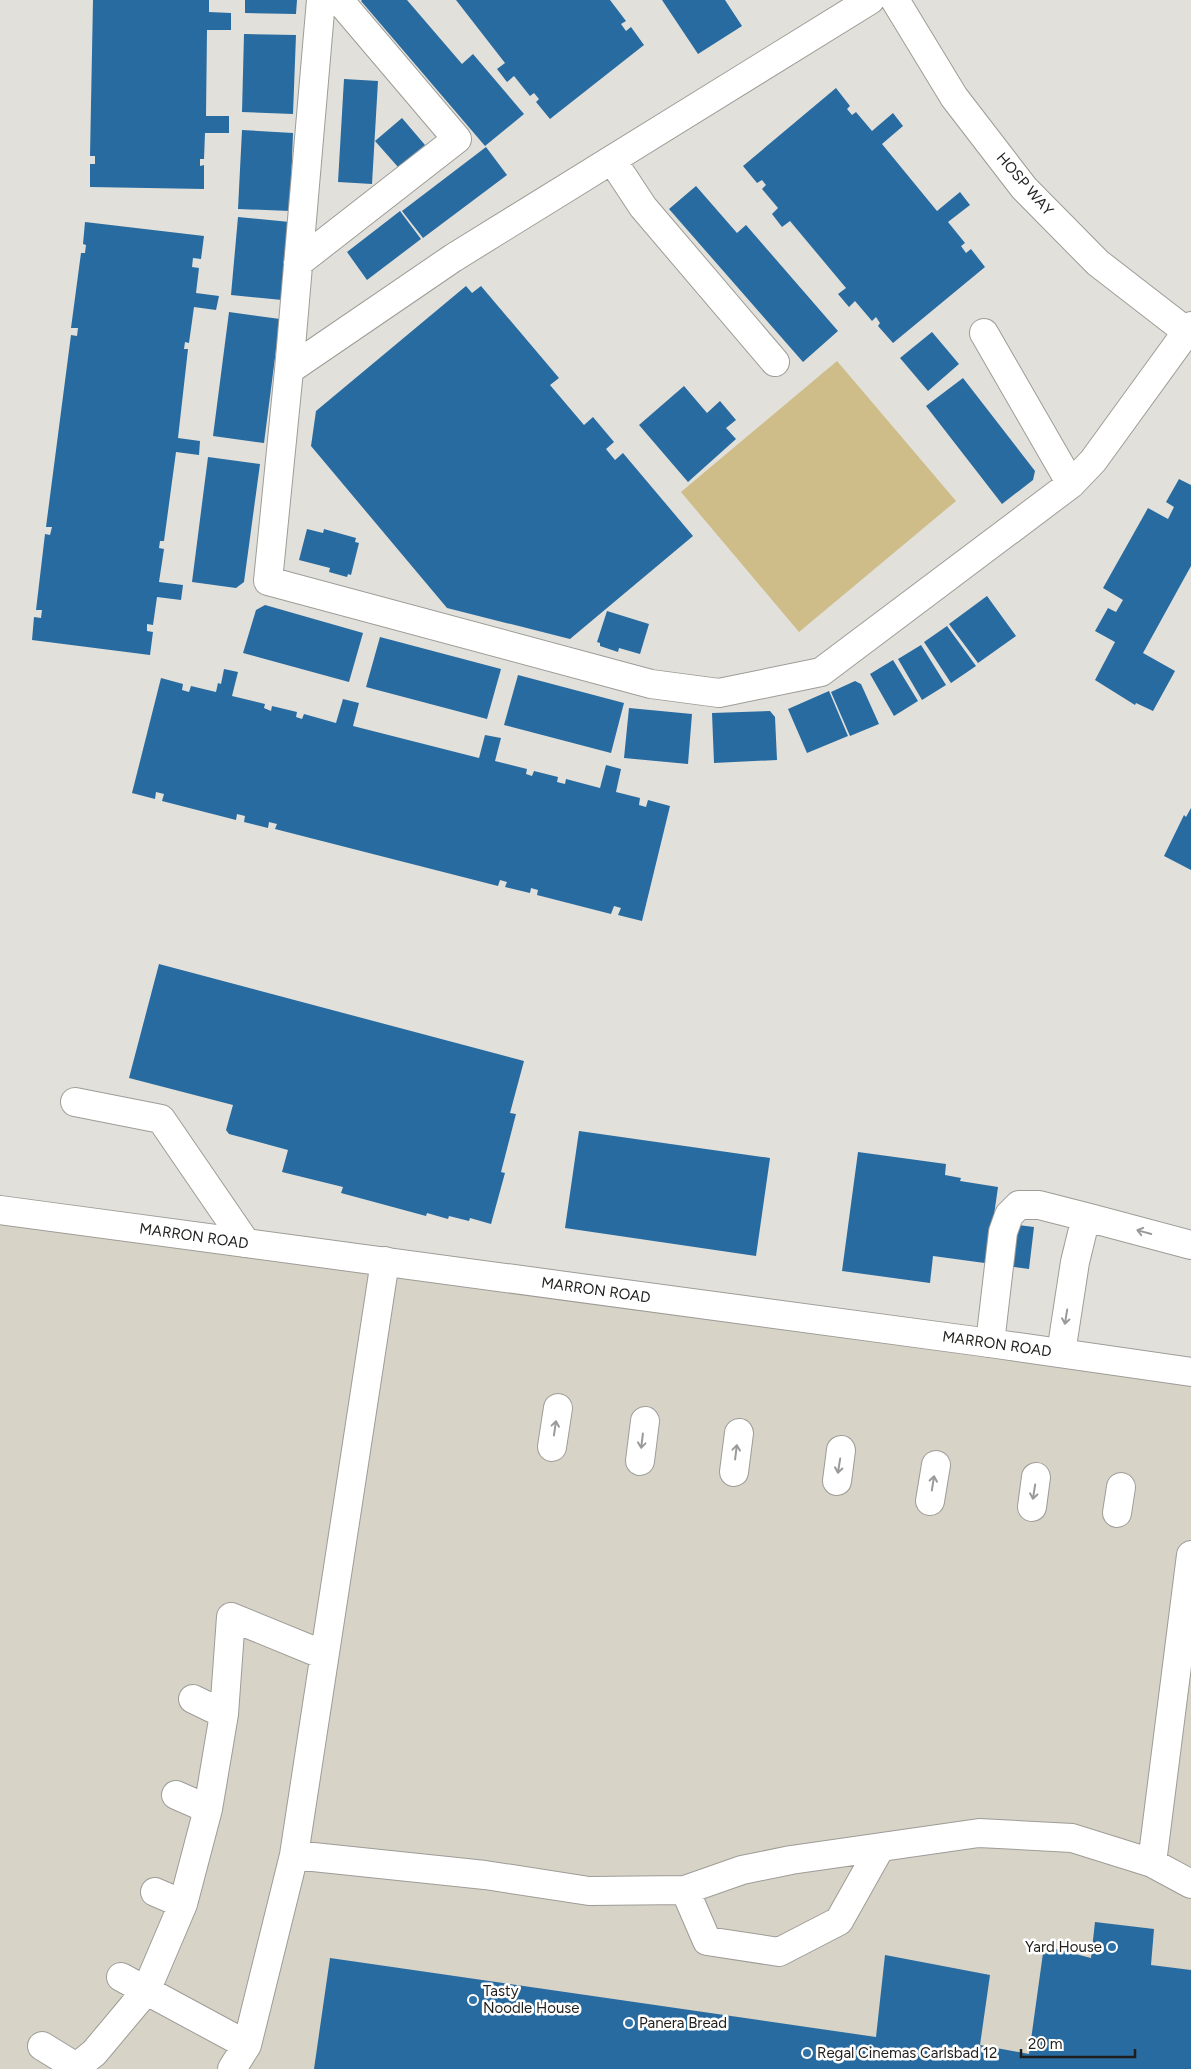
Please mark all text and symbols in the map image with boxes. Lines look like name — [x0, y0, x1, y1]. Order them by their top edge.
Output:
street label: HOSP WAY — [993, 149, 1057, 219]
street label: MARRON ROAD — [138, 1219, 250, 1253]
one-way arrow — [1137, 1227, 1153, 1236]
street label: MARRON ROAD — [540, 1273, 652, 1307]
one-way arrow — [1061, 1309, 1071, 1325]
street label: MARRON ROAD — [941, 1327, 1053, 1361]
one-way arrow — [550, 1420, 560, 1436]
one-way arrow — [637, 1432, 647, 1448]
one-way arrow — [732, 1445, 742, 1461]
one-way arrow — [834, 1457, 844, 1473]
one-way arrow — [928, 1476, 938, 1492]
one-way arrow — [1029, 1483, 1039, 1499]
place label: Yard House — [1025, 1938, 1102, 1956]
marker: Yard House — [1106, 1941, 1118, 1953]
place label: Tasty Noodle House — [483, 1982, 580, 2017]
marker: Tasty Noodle House — [467, 1994, 479, 2006]
place label: Panera Bread — [639, 2014, 727, 2032]
marker: Panera Bread — [623, 2017, 635, 2029]
scale bar — [1021, 2026, 1135, 2058]
text: 20 m — [1028, 2035, 1062, 2053]
place label: Regal Cinemas Carlsbad 12 — [817, 2044, 997, 2062]
marker: Regal Cinemas Carlsbad 12 — [801, 2047, 813, 2059]

